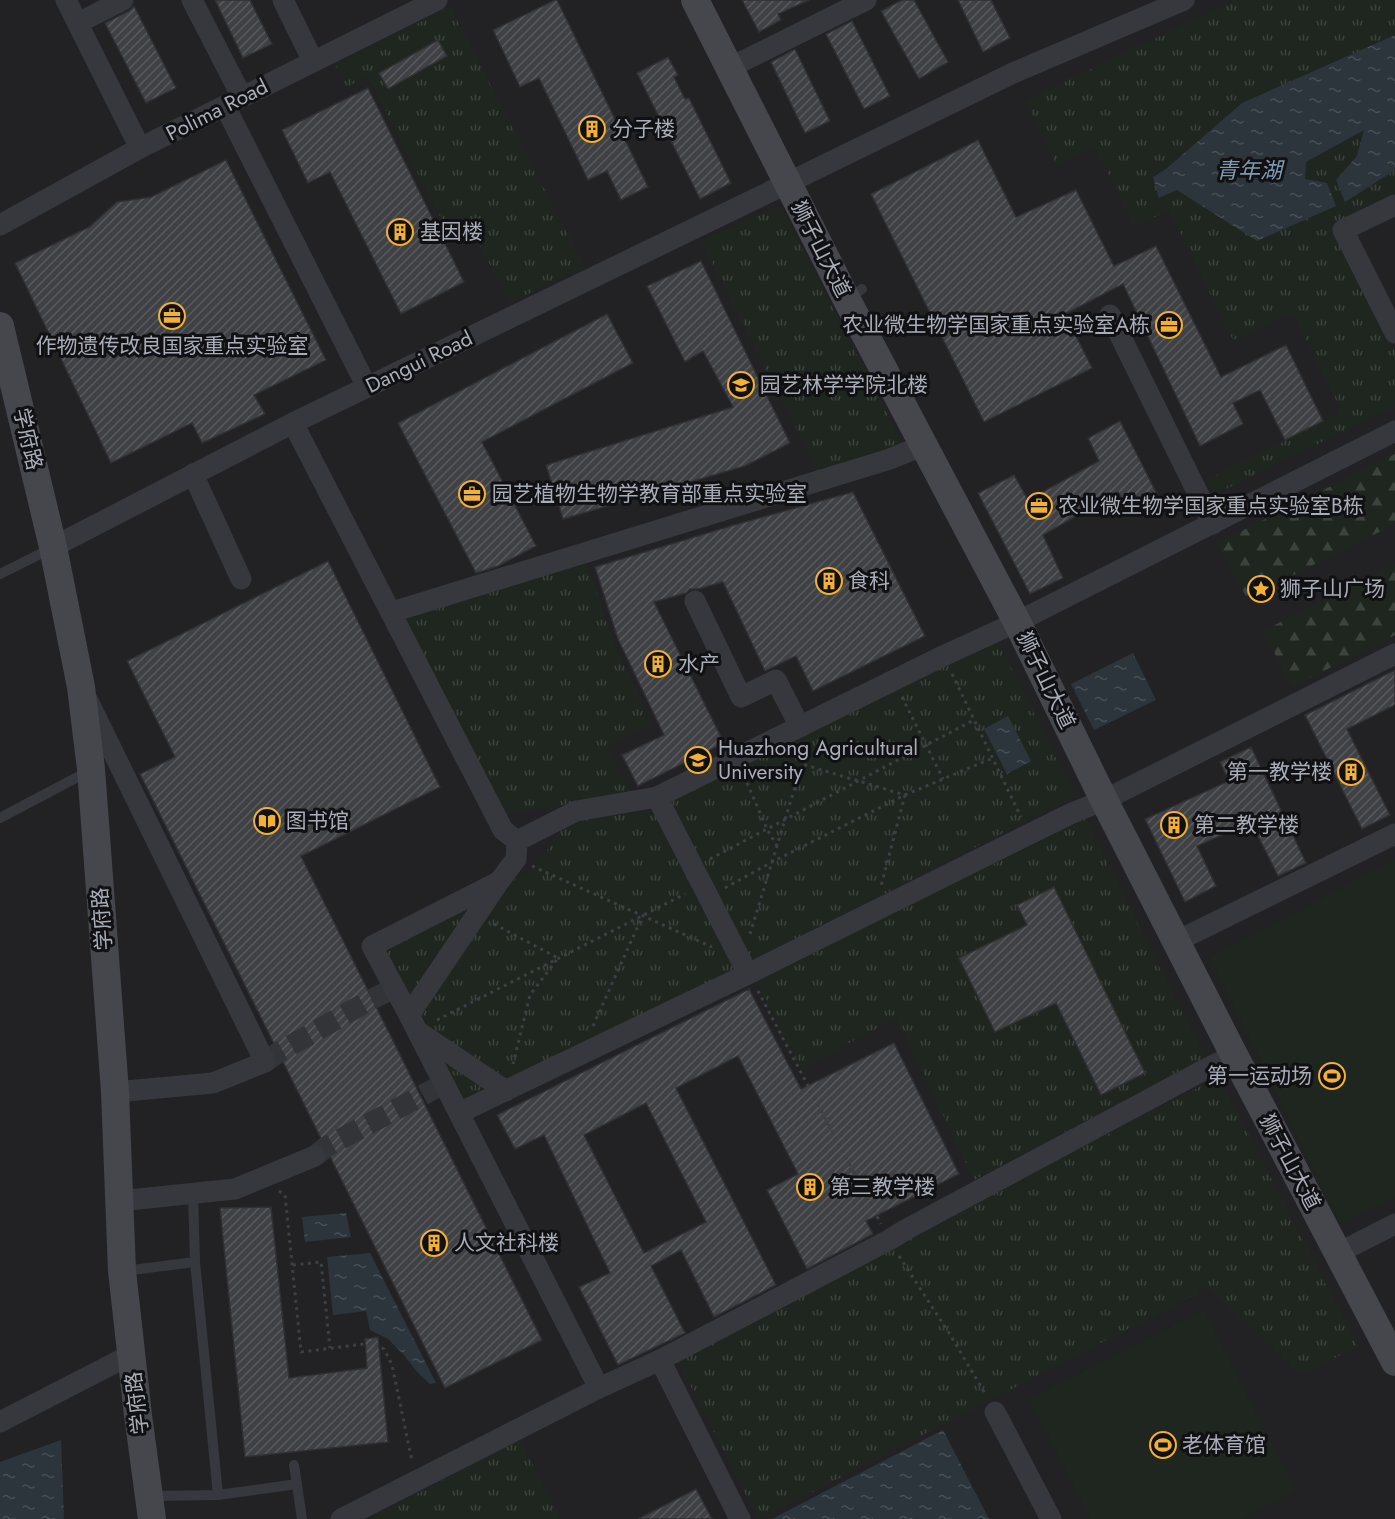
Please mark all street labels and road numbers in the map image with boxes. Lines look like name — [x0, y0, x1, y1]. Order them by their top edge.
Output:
street label: Polima Road — [161, 72, 273, 148]
street label: 狮子山大道 — [784, 195, 858, 303]
street label: Dangui Road — [361, 323, 477, 401]
street label: 学府路 — [6, 405, 50, 473]
street label: 狮子山大道 — [1010, 626, 1082, 734]
street label: 学府路 — [85, 887, 119, 951]
street label: 狮子山大道 — [1252, 1109, 1328, 1215]
street label: 学府路 — [118, 1370, 156, 1436]

